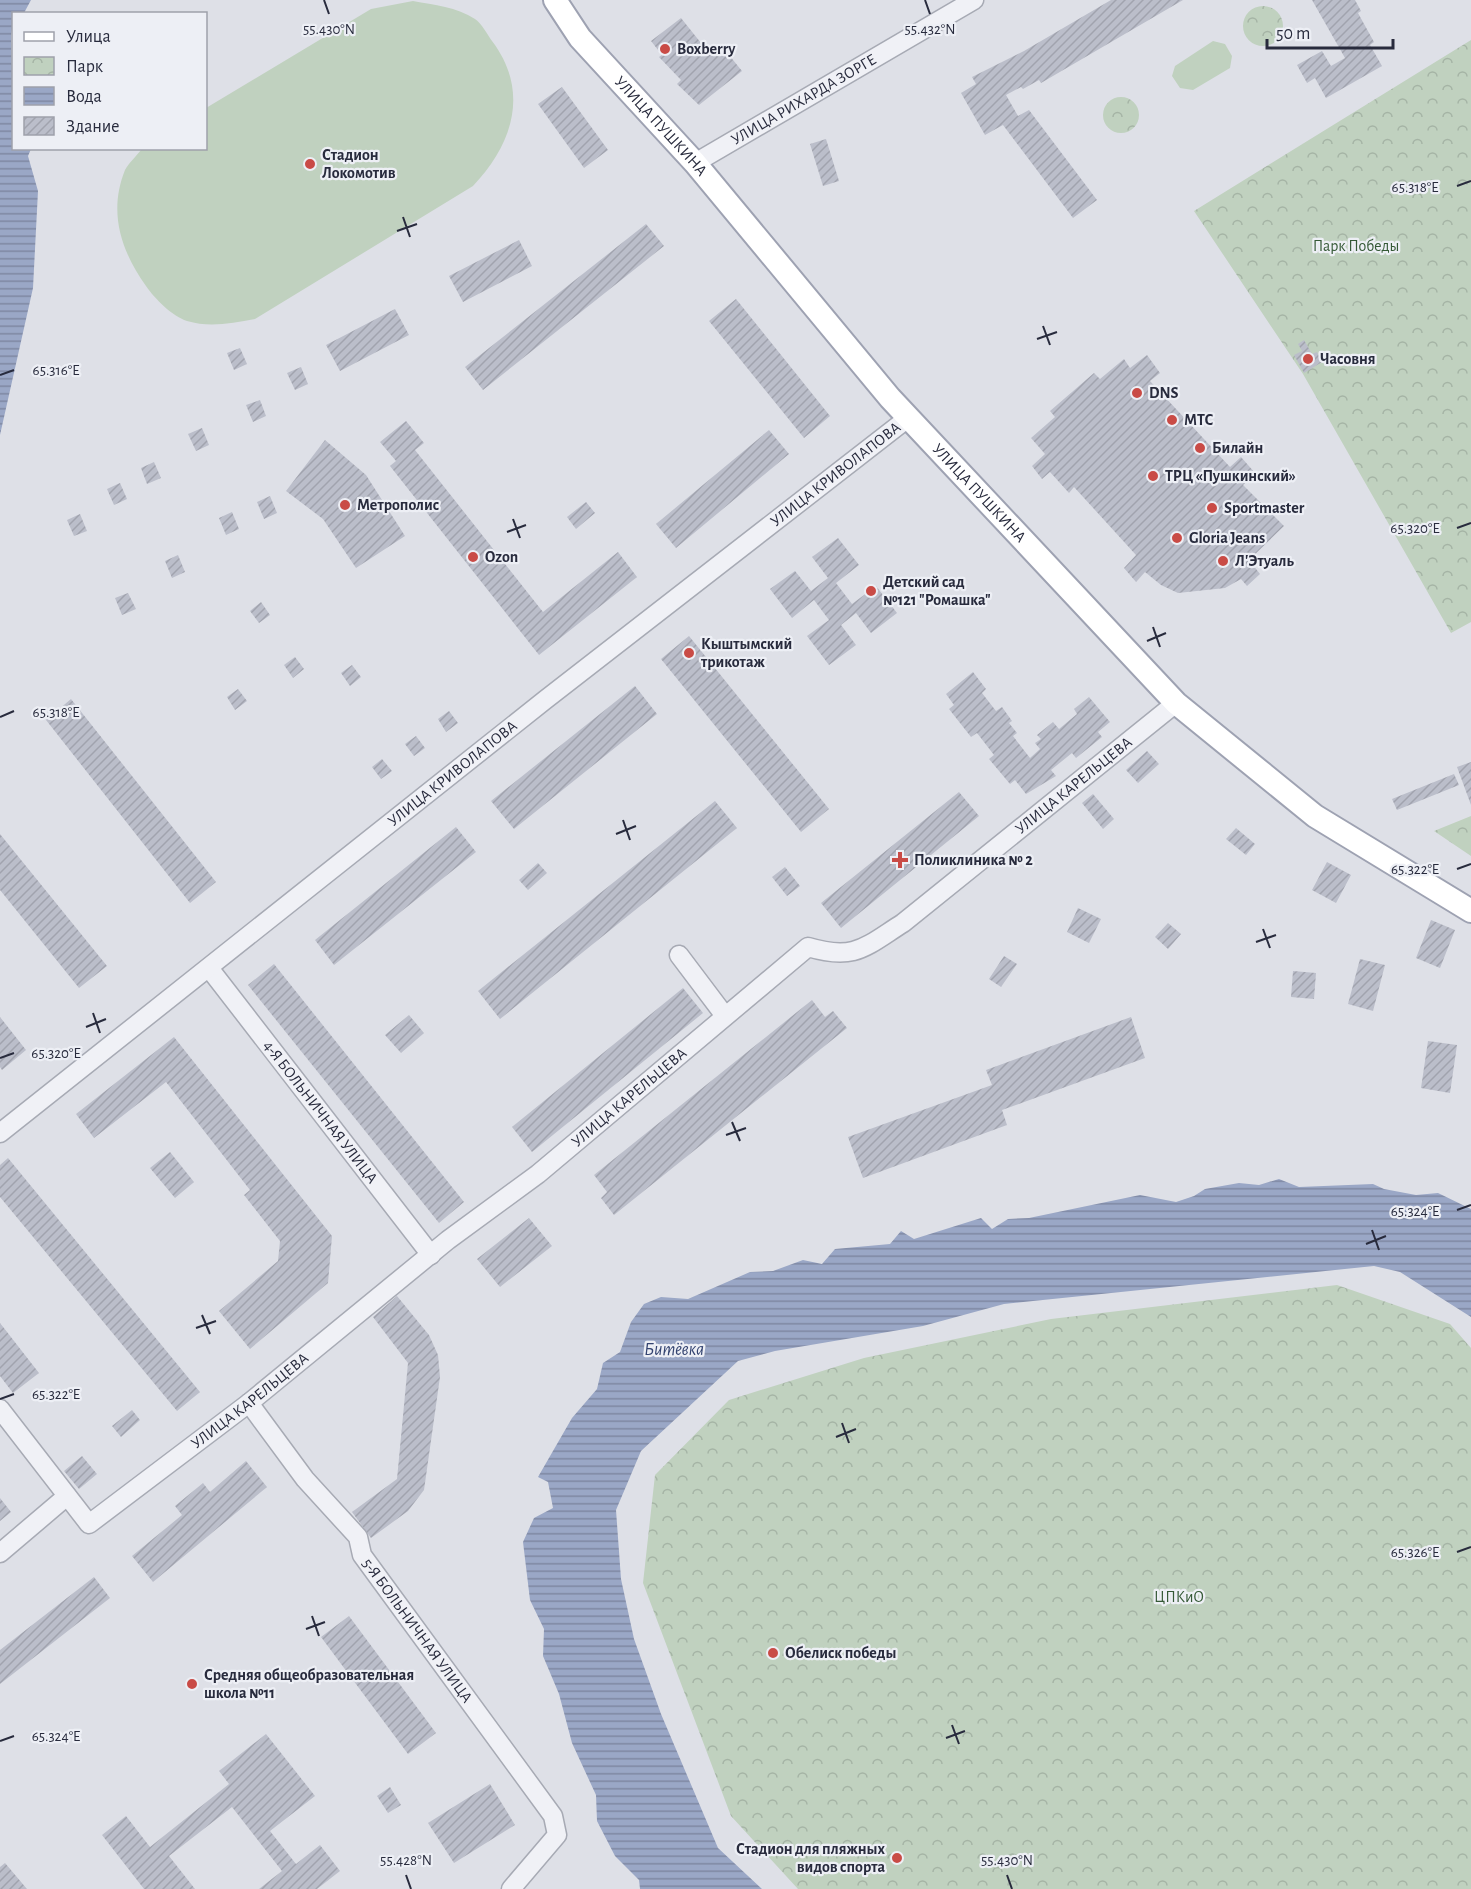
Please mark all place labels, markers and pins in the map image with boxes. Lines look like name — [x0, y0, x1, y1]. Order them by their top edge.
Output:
place label: Boxberry — [677, 41, 736, 58]
marker: Boxberry — [658, 42, 672, 56]
place label: Стадион Локомотив — [322, 147, 396, 181]
marker: Стадион Локомотив — [303, 157, 317, 171]
place label: Часовня — [1320, 351, 1376, 367]
marker: Часовня — [1301, 352, 1315, 366]
place label: DNS — [1149, 385, 1179, 401]
marker: DNS — [1130, 386, 1144, 400]
place label: МТС — [1184, 412, 1214, 428]
marker: МТС — [1165, 413, 1179, 427]
place label: Билайн — [1212, 440, 1263, 456]
marker: Билайн — [1193, 441, 1207, 455]
place label: ТРЦ «Пушкинский» — [1165, 468, 1296, 485]
marker: ТРЦ «Пушкинский» — [1146, 469, 1160, 483]
place label: Метрополис — [357, 497, 439, 513]
marker: Метрополис — [338, 498, 352, 512]
place label: Sportmaster — [1224, 500, 1305, 516]
marker: Sportmaster — [1205, 501, 1219, 515]
place label: Gloria Jeans — [1189, 530, 1265, 546]
marker: Gloria Jeans — [1170, 531, 1184, 545]
place label: Ozon — [485, 549, 518, 565]
marker: Ozon — [466, 550, 480, 564]
place label: Л'Этуаль — [1235, 553, 1294, 570]
marker: Л'Этуаль — [1216, 554, 1230, 568]
place label: Детский сад №121 "Ромашка" — [883, 574, 991, 608]
marker: Детский сад №121 "Ромашка" — [864, 584, 878, 598]
place label: Кыштымский трикотаж — [700, 636, 792, 670]
marker: Кыштымский трикотаж — [682, 646, 696, 660]
marker: Поликлиника № 2 — [891, 851, 909, 869]
place label: Поликлиника № 2 — [914, 852, 1033, 868]
place label: Обелиск победы — [785, 1645, 896, 1661]
marker: Обелиск победы — [766, 1646, 780, 1660]
place label: Средняя общеобразовательная школа №11 — [204, 1667, 414, 1701]
marker: Средняя общеобразовательная школа №11 — [185, 1677, 199, 1691]
place label: Стадион для пляжных видов спорта — [736, 1841, 886, 1875]
marker: Стадион для пляжных видов спорта — [890, 1851, 904, 1865]

